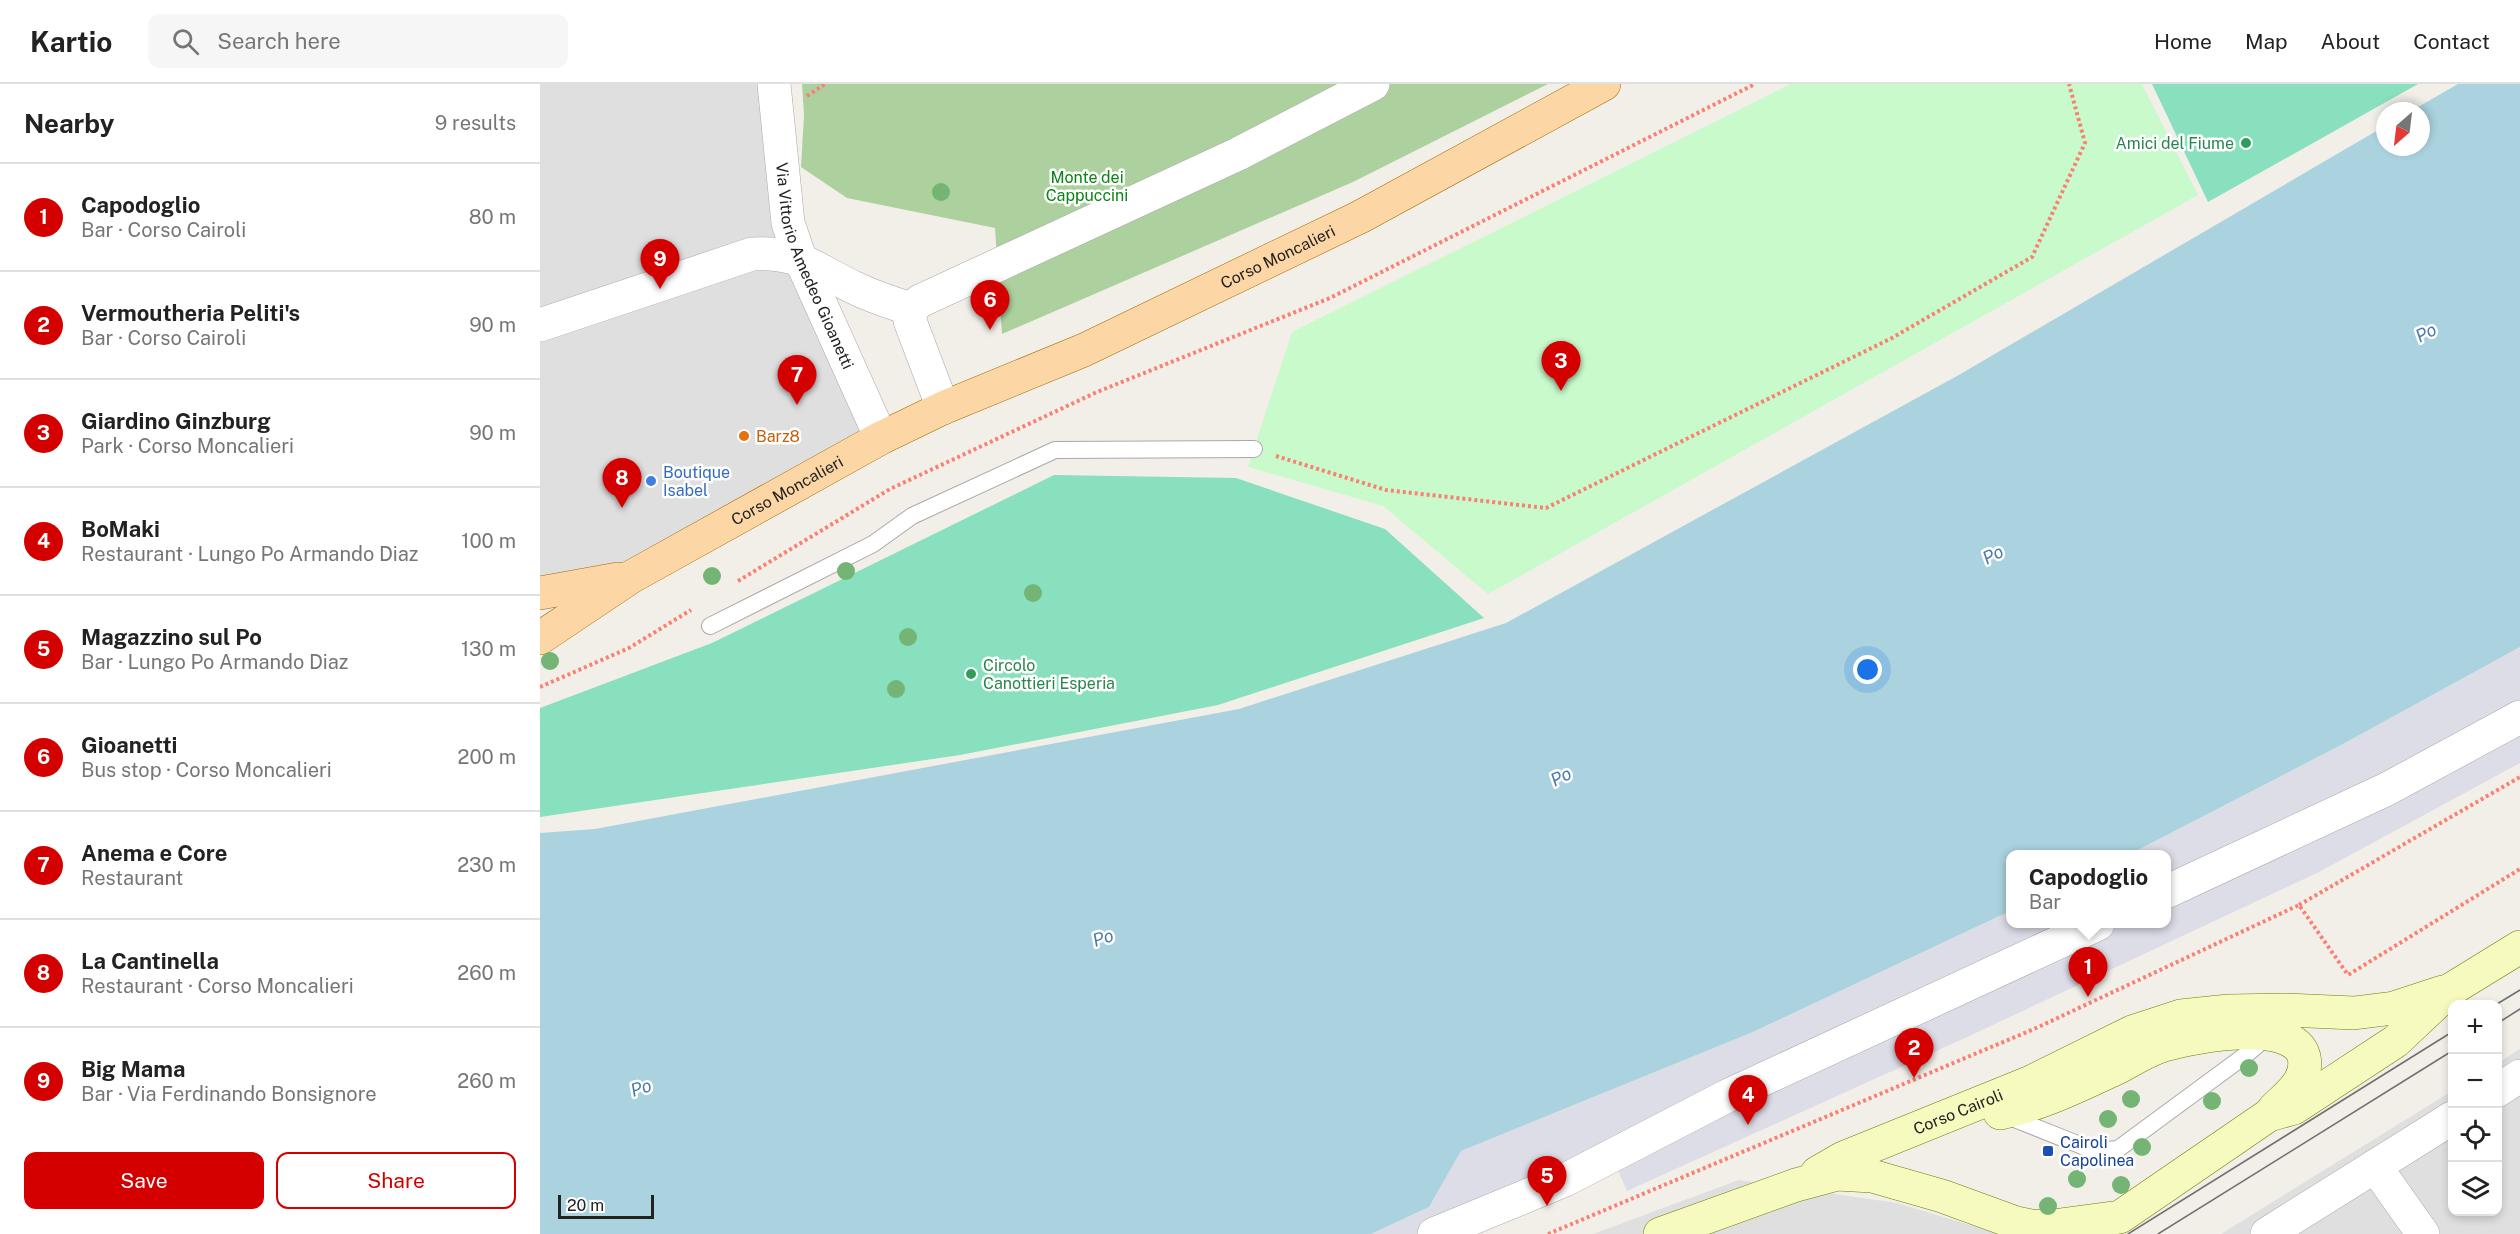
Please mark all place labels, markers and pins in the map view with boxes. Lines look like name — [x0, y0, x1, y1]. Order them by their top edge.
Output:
place label: Amici del Fiume — [2116, 134, 2234, 153]
marker: Amici del Fiume — [2239, 136, 2253, 150]
pin: 9 — [640, 240, 680, 289]
pin: 6 — [970, 280, 1010, 330]
pin: 3 — [1542, 342, 1580, 391]
pin: 7 — [778, 356, 816, 405]
place label: Barz8 — [756, 427, 800, 446]
marker: Barz8 — [737, 429, 751, 443]
pin: 8 — [602, 458, 641, 508]
place label: Boutique Isabel — [663, 463, 730, 500]
marker: Boutique Isabel — [644, 474, 658, 488]
place label: Circolo Canottieri Esperia — [983, 656, 1115, 693]
marker: Circolo Canottieri Esperia — [964, 667, 978, 681]
pin: 1 — [2068, 948, 2108, 997]
pin: 2 — [1894, 1028, 1934, 1078]
pin: 4 — [1728, 1076, 1768, 1125]
place label: Cairoli Capolinea — [2060, 1133, 2134, 1170]
marker: Cairoli Capolinea — [2041, 1144, 2055, 1158]
pin: 5 — [1528, 1156, 1566, 1206]

